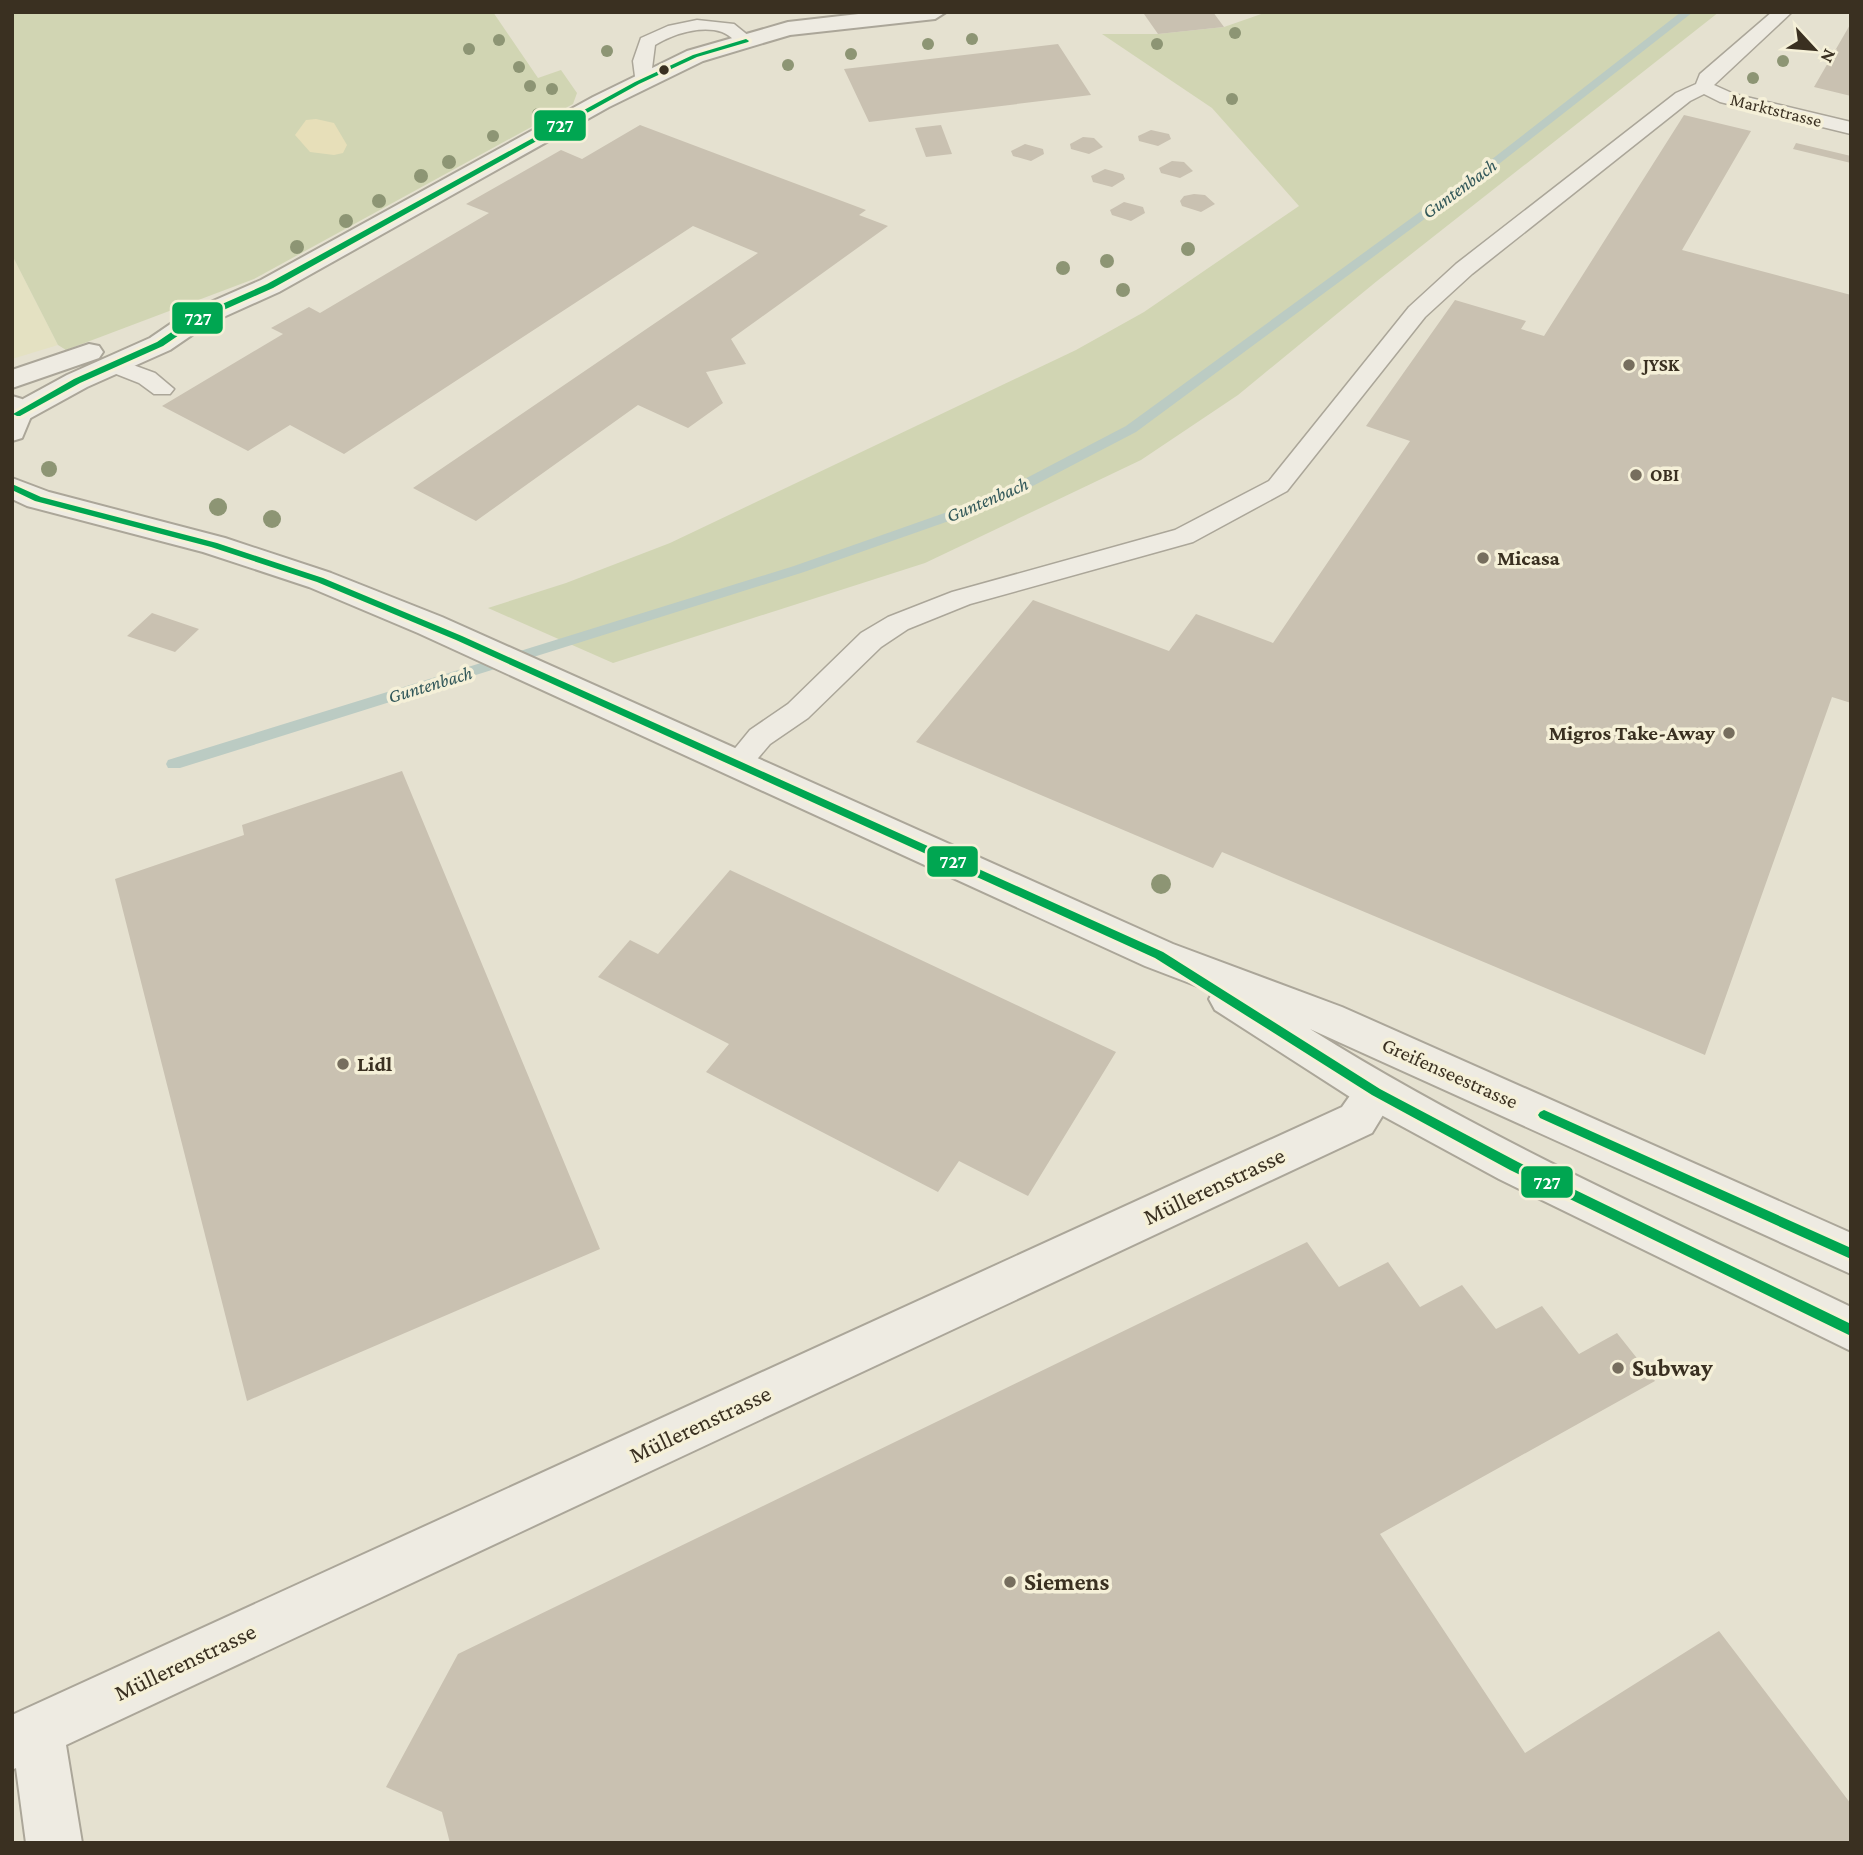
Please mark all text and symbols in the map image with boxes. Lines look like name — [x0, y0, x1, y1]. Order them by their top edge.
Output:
north arrow — [1779, 14, 1849, 84]
text: N — [1817, 46, 1841, 67]
unlabelled marker — [657, 63, 671, 77]
street label: Marktstrasse — [1728, 89, 1824, 131]
line badge: 727 — [533, 109, 587, 142]
text: 727 — [546, 115, 574, 136]
water label: Guntenbach — [1418, 154, 1501, 222]
line badge: 727 — [171, 301, 224, 335]
text: 727 — [184, 308, 212, 329]
place label: JYSK — [1641, 355, 1680, 375]
marker: JYSK — [1621, 357, 1637, 373]
place label: OBI — [1650, 465, 1679, 485]
marker: OBI — [1628, 467, 1644, 483]
water label: Guntenbach — [943, 473, 1031, 526]
place label: Micasa — [1497, 546, 1561, 570]
marker: Micasa — [1475, 550, 1491, 566]
water label: Guntenbach — [386, 662, 475, 707]
place label: Migros Take-Away — [1549, 721, 1716, 745]
marker: Migros Take-Away — [1721, 725, 1737, 741]
line badge: 727 — [926, 845, 979, 878]
text: 727 — [939, 851, 967, 872]
street label: Greifenseestrasse — [1378, 1032, 1522, 1114]
place label: Lidl — [357, 1052, 392, 1076]
marker: Lidl — [335, 1056, 351, 1072]
street label: Müllerenstrasse — [1139, 1141, 1289, 1230]
line badge: 727 — [1520, 1165, 1574, 1199]
text: 727 — [1533, 1172, 1561, 1193]
place label: Subway — [1632, 1354, 1713, 1381]
marker: Subway — [1610, 1360, 1626, 1376]
street label: Müllerenstrasse — [625, 1379, 775, 1468]
place label: Siemens — [1024, 1568, 1109, 1595]
marker: Siemens — [1002, 1574, 1018, 1590]
street label: Müllerenstrasse — [110, 1617, 260, 1706]

